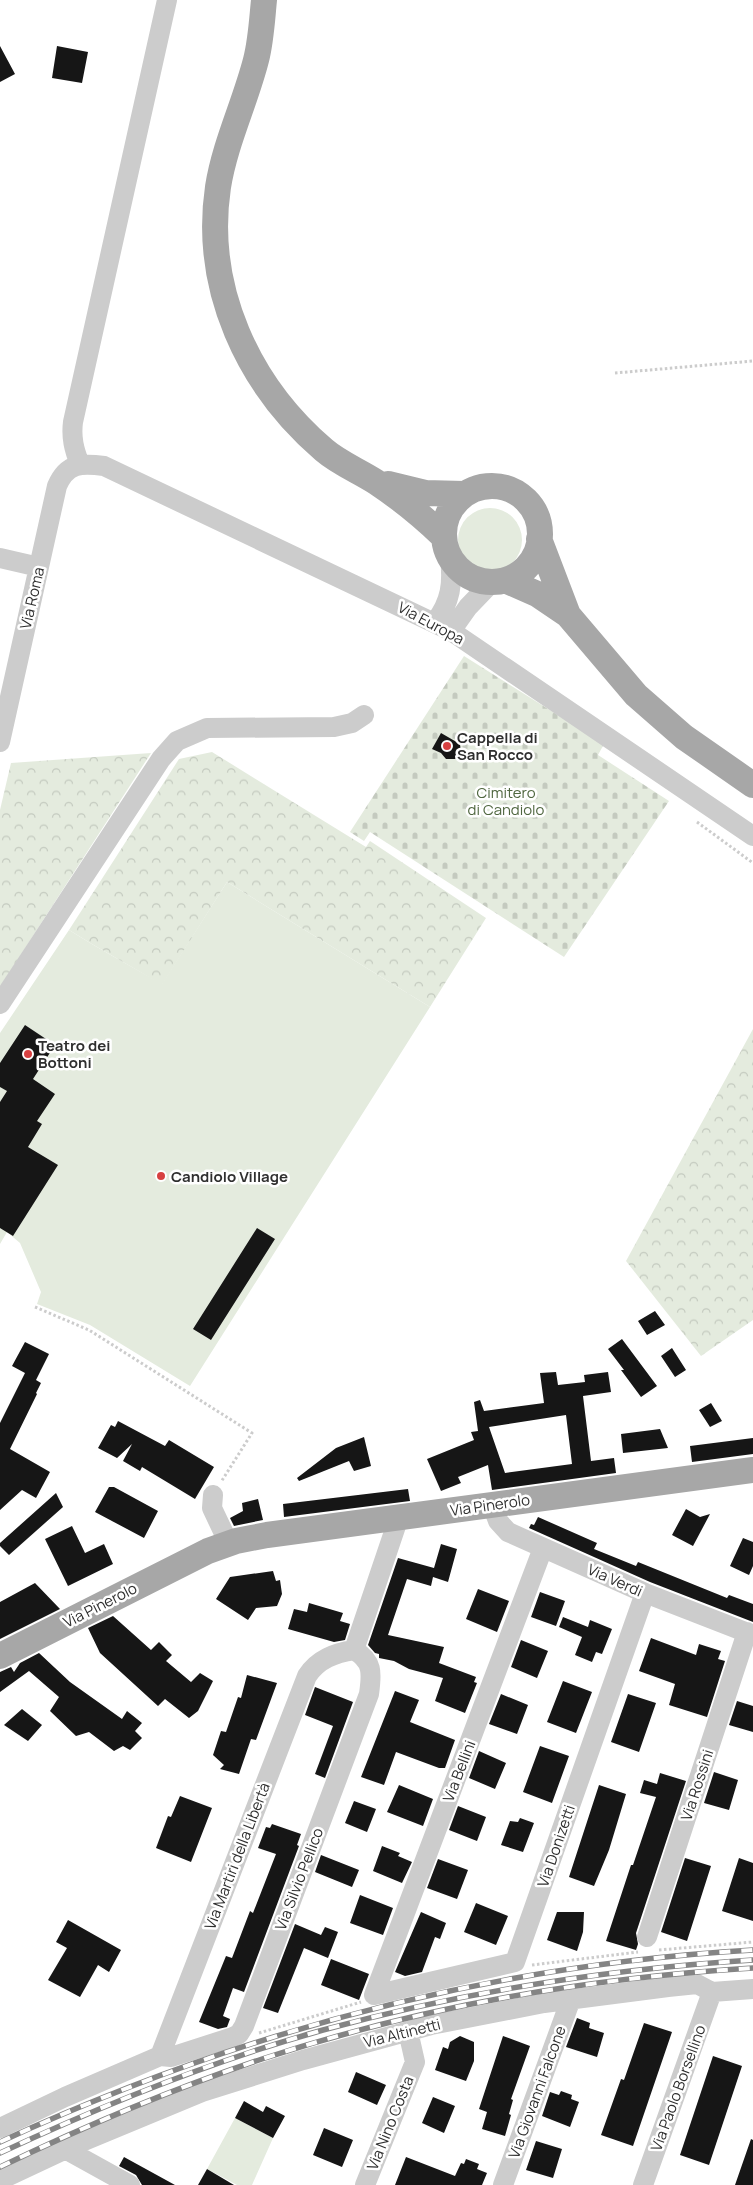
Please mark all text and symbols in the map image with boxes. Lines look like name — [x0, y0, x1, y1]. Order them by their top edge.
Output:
street label: Via Roma — [15, 565, 49, 631]
street label: Via Europa — [394, 597, 468, 649]
place label: Cappella di San Rocco — [457, 727, 538, 765]
marker: Cappella di San Rocco — [441, 740, 453, 752]
park label: Cimitero di Candiolo — [468, 782, 545, 820]
place label: Teatro dei Bottoni — [38, 1035, 111, 1073]
marker: Teatro dei Bottoni — [22, 1048, 34, 1060]
place label: Candiolo Village — [171, 1166, 288, 1187]
marker: Candiolo Village — [155, 1170, 167, 1182]
street label: Via Pinerolo — [449, 1489, 531, 1521]
street label: Via Verdi — [584, 1559, 646, 1601]
street label: Via Pinerolo — [59, 1577, 141, 1633]
street label: Via Bellini — [438, 1737, 480, 1805]
street label: Via Rossini — [676, 1747, 718, 1823]
street label: Via Martiri della Libertà — [199, 1779, 275, 1933]
street label: Via Donizetti — [532, 1802, 580, 1890]
street label: Via Silvio Pellico — [270, 1825, 328, 1933]
street label: Via Altinetti — [361, 2013, 443, 2053]
street label: Via Paolo Borsellino — [645, 2022, 711, 2154]
street label: Via Giovanni Falcone — [503, 2023, 571, 2161]
street label: Via Nino Costa — [362, 2073, 418, 2173]

